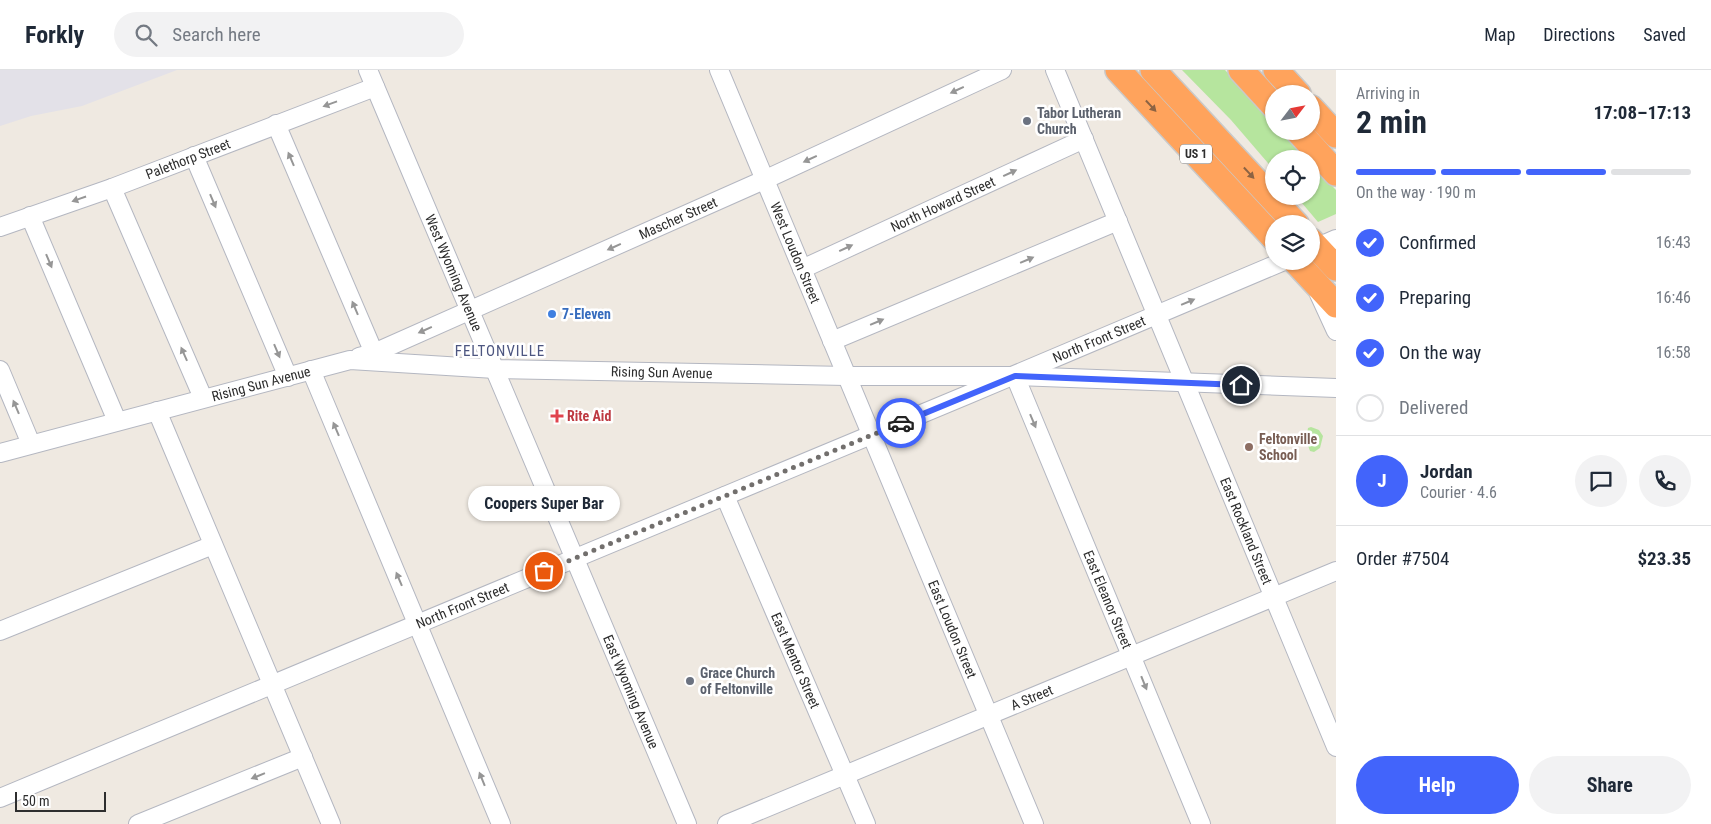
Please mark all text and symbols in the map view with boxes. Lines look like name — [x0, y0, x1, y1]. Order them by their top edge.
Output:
search box — [114, 12, 464, 57]
text: Forkly — [25, 21, 84, 49]
icon: search — [132, 21, 160, 49]
text: Search here — [172, 23, 261, 46]
text: Map — [1484, 24, 1515, 45]
text: Directions — [1543, 24, 1615, 45]
text: Saved — [1643, 24, 1686, 45]
text: Arriving in — [1356, 84, 1420, 103]
north arrow — [1265, 85, 1320, 140]
map controls — [1265, 85, 1320, 270]
one-way arrow — [950, 87, 964, 95]
one-way arrow — [1146, 99, 1157, 112]
one-way arrow — [322, 101, 337, 108]
text: 17:08–17:13 — [1593, 101, 1691, 124]
text: 2 min — [1356, 103, 1427, 141]
place label: Tabor Lutheran Church — [1037, 105, 1121, 137]
marker: Tabor Lutheran Church — [1021, 115, 1033, 127]
street label: Palethorp Street — [143, 135, 233, 182]
road number: US 1 — [1180, 144, 1212, 164]
button: locate — [1265, 150, 1320, 205]
one-way arrow — [286, 152, 294, 166]
one-way arrow — [803, 155, 817, 163]
one-way arrow — [1243, 167, 1255, 179]
one-way arrow — [1003, 169, 1017, 177]
street label: North Howard Street — [888, 173, 998, 235]
text: On the way · 190 m — [1356, 183, 1476, 202]
one-way arrow — [210, 194, 218, 208]
street label: Mascher Street — [636, 194, 719, 242]
one-way arrow — [72, 196, 87, 203]
street label: West Loudon Street — [767, 200, 824, 306]
street label: West Wyoming Avenue — [422, 212, 486, 334]
button: layers — [1265, 215, 1320, 270]
icon: check — [1356, 229, 1384, 257]
text: Confirmed — [1399, 231, 1476, 254]
text: 16:43 — [1656, 233, 1691, 252]
one-way arrow — [607, 243, 621, 251]
one-way arrow — [839, 244, 853, 252]
one-way arrow — [46, 254, 54, 268]
one-way arrow — [1020, 255, 1034, 263]
icon: check — [1356, 284, 1384, 312]
text: Preparing — [1399, 286, 1471, 309]
text: 16:46 — [1656, 288, 1691, 307]
one-way arrow — [1181, 297, 1195, 305]
one-way arrow — [350, 301, 358, 315]
place label: 7-Eleven — [562, 306, 611, 322]
marker: 7-Eleven — [546, 308, 558, 320]
street label: North Front Street — [1050, 312, 1148, 366]
one-way arrow — [870, 318, 884, 326]
one-way arrow — [418, 327, 432, 335]
icon: check — [1356, 339, 1384, 367]
text: On the way — [1399, 341, 1481, 364]
district label: FELTONVILLE — [455, 342, 545, 360]
text: 16:58 — [1656, 343, 1691, 362]
one-way arrow — [274, 344, 282, 358]
one-way arrow — [179, 347, 187, 361]
street label: Rising Sun Avenue — [210, 363, 312, 404]
street label: Rising Sun Avenue — [611, 363, 713, 381]
pin — [1220, 364, 1262, 406]
icon: home — [1227, 371, 1255, 399]
text: Delivered — [1399, 396, 1468, 419]
courier — [876, 398, 926, 448]
one-way arrow — [11, 400, 19, 414]
place label: Rite Aid — [567, 408, 611, 424]
icon: car — [887, 409, 915, 437]
marker: Rite Aid — [551, 410, 563, 422]
one-way arrow — [1030, 414, 1038, 428]
one-way arrow — [332, 422, 340, 436]
place label: Feltonville School — [1259, 431, 1318, 463]
marker: Feltonville School — [1243, 441, 1255, 453]
button: chat — [1575, 455, 1627, 507]
button: phone — [1639, 455, 1691, 507]
text: Jordan — [1420, 460, 1473, 483]
text: J — [1377, 469, 1387, 492]
street label: East Rockland Street — [1217, 475, 1276, 587]
text: Courier · 4.6 — [1420, 483, 1497, 502]
callout: Coopers Super Bar — [468, 486, 620, 521]
text: Coopers Super Bar — [484, 494, 604, 513]
text: Order #7504 — [1356, 547, 1449, 570]
text: $23.35 — [1637, 547, 1691, 570]
street label: East Eleanor Street — [1080, 548, 1135, 651]
pin — [523, 550, 565, 592]
icon: bag — [530, 557, 558, 585]
one-way arrow — [395, 572, 403, 586]
street label: East Loudon Street — [925, 578, 980, 681]
street label: North Front Street — [414, 579, 511, 632]
street label: East Mentor Street — [768, 610, 823, 711]
street label: East Wyoming Avenue — [600, 632, 662, 751]
place label: Grace Church of Feltonville — [700, 665, 775, 697]
marker: Grace Church of Feltonville — [684, 675, 696, 687]
one-way arrow — [1140, 676, 1148, 690]
street label: A Street — [1008, 682, 1055, 713]
button: Help — [1356, 756, 1519, 814]
button: Share — [1529, 756, 1691, 814]
one-way arrow — [478, 771, 486, 786]
one-way arrow — [251, 772, 265, 780]
scale bar — [15, 789, 106, 812]
text: 50 m — [22, 793, 50, 809]

